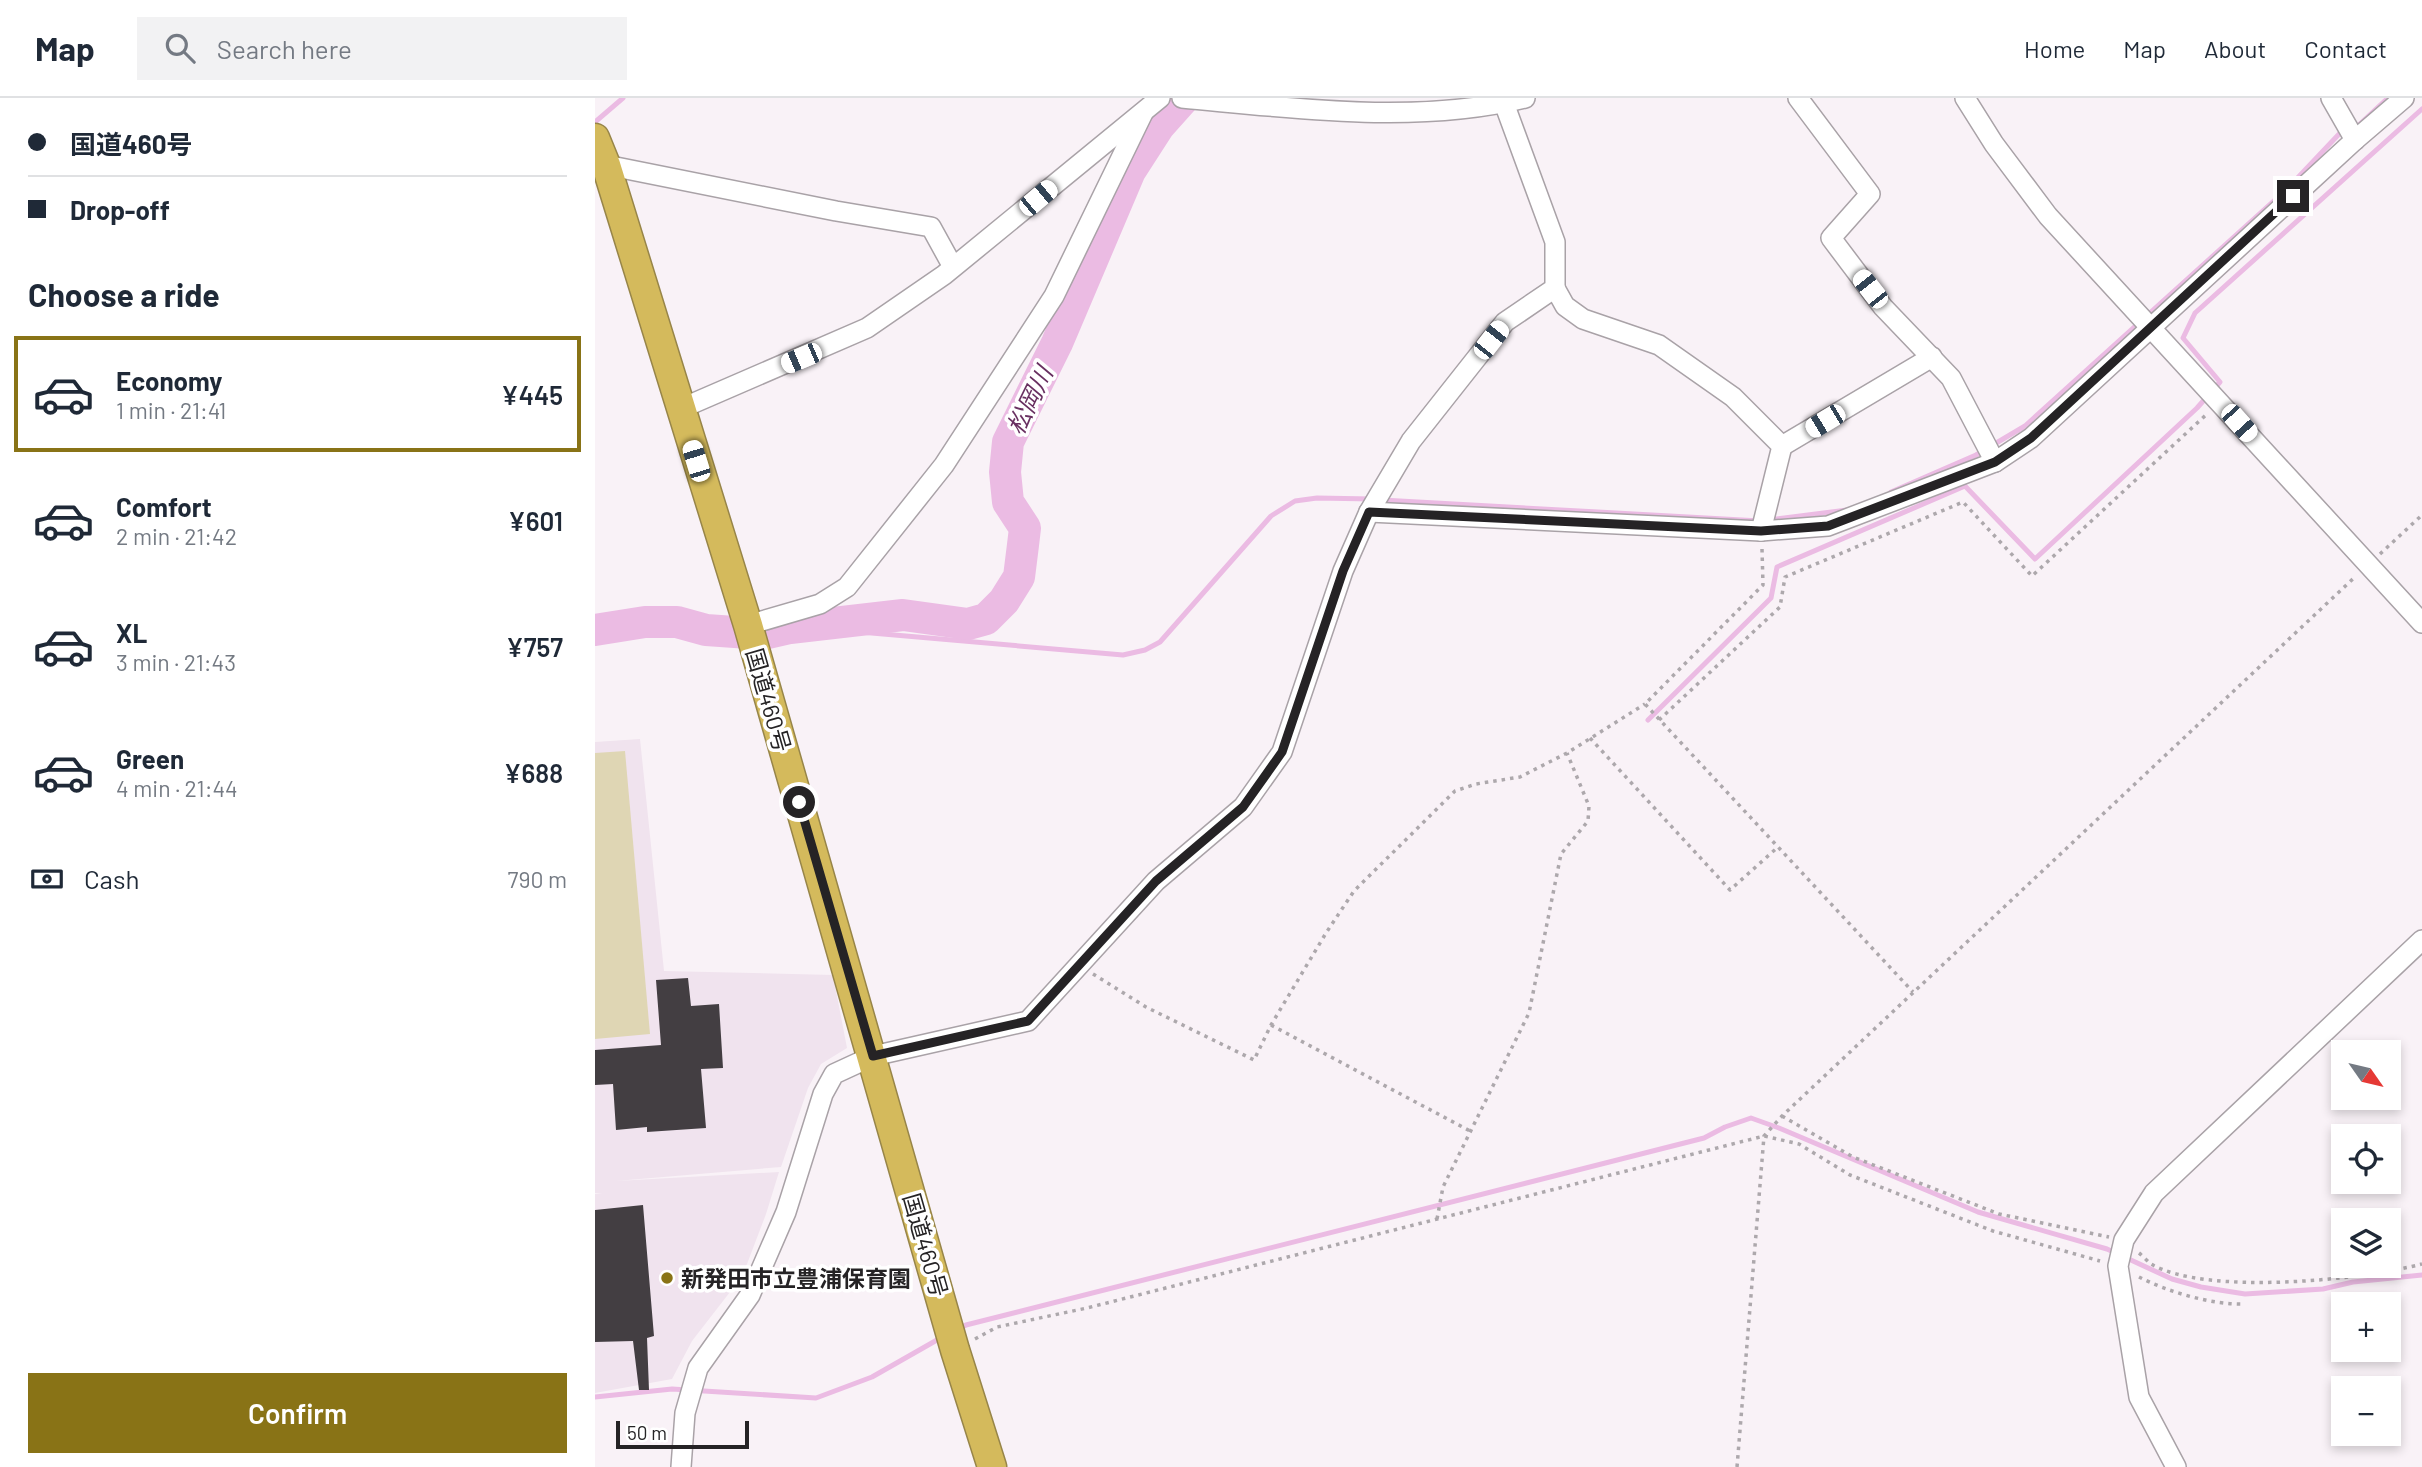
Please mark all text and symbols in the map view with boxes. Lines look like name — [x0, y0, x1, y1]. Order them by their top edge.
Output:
search box — [137, 17, 627, 80]
text: Map — [35, 28, 95, 68]
icon: search — [161, 29, 199, 67]
text: Search here — [217, 33, 352, 64]
text: Home — [2024, 34, 2085, 63]
text: Map — [2123, 34, 2166, 63]
text: About — [2204, 34, 2266, 63]
text: Contact — [2304, 34, 2387, 63]
text: 国道460号 — [70, 128, 193, 159]
car — [1016, 176, 1061, 220]
route end — [2277, 180, 2309, 212]
text: Drop-off — [70, 194, 170, 225]
car — [1849, 266, 1892, 312]
text: Choose a ride — [28, 275, 220, 313]
car — [1470, 317, 1513, 363]
car — [778, 340, 825, 376]
water label: 松岡川 — [1000, 359, 1059, 439]
icon: car — [32, 363, 95, 426]
text: Economy — [116, 365, 222, 396]
text: ¥445 — [501, 379, 563, 410]
text: 1 min · 21:41 — [116, 396, 226, 424]
car — [2218, 400, 2261, 446]
car — [1802, 401, 1849, 441]
car — [680, 438, 713, 484]
icon: car — [32, 489, 95, 552]
text: Comfort — [116, 491, 212, 522]
text: ¥601 — [508, 505, 563, 536]
text: 2 min · 21:42 — [116, 522, 237, 550]
icon: car — [32, 615, 95, 678]
text: XL — [116, 617, 147, 648]
text: ¥757 — [506, 631, 563, 662]
street label: 国道460号 — [741, 645, 797, 755]
text: 3 min · 21:43 — [116, 648, 236, 676]
icon: car — [32, 741, 95, 804]
text: Green — [116, 743, 184, 774]
text: ¥688 — [504, 757, 563, 788]
text: 4 min · 21:44 — [116, 774, 238, 802]
route start — [783, 786, 815, 818]
icon: cash — [28, 860, 66, 898]
text: Cash — [84, 863, 139, 894]
text: 790 m — [508, 865, 567, 893]
north arrow — [2331, 1040, 2401, 1110]
map controls — [2331, 1040, 2401, 1446]
button: locate — [2331, 1124, 2401, 1194]
street label: 国道460号 — [898, 1190, 954, 1300]
button: layers — [2331, 1208, 2401, 1278]
place label: 新発田市立豊浦保育園 — [681, 1264, 911, 1292]
marker: 新発田市立豊浦保育園 — [659, 1270, 675, 1286]
button: + — [2331, 1292, 2401, 1362]
button: Confirm — [28, 1373, 567, 1453]
button: − — [2331, 1376, 2401, 1446]
scale bar — [616, 1418, 749, 1450]
text: 50 m — [627, 1421, 667, 1444]

